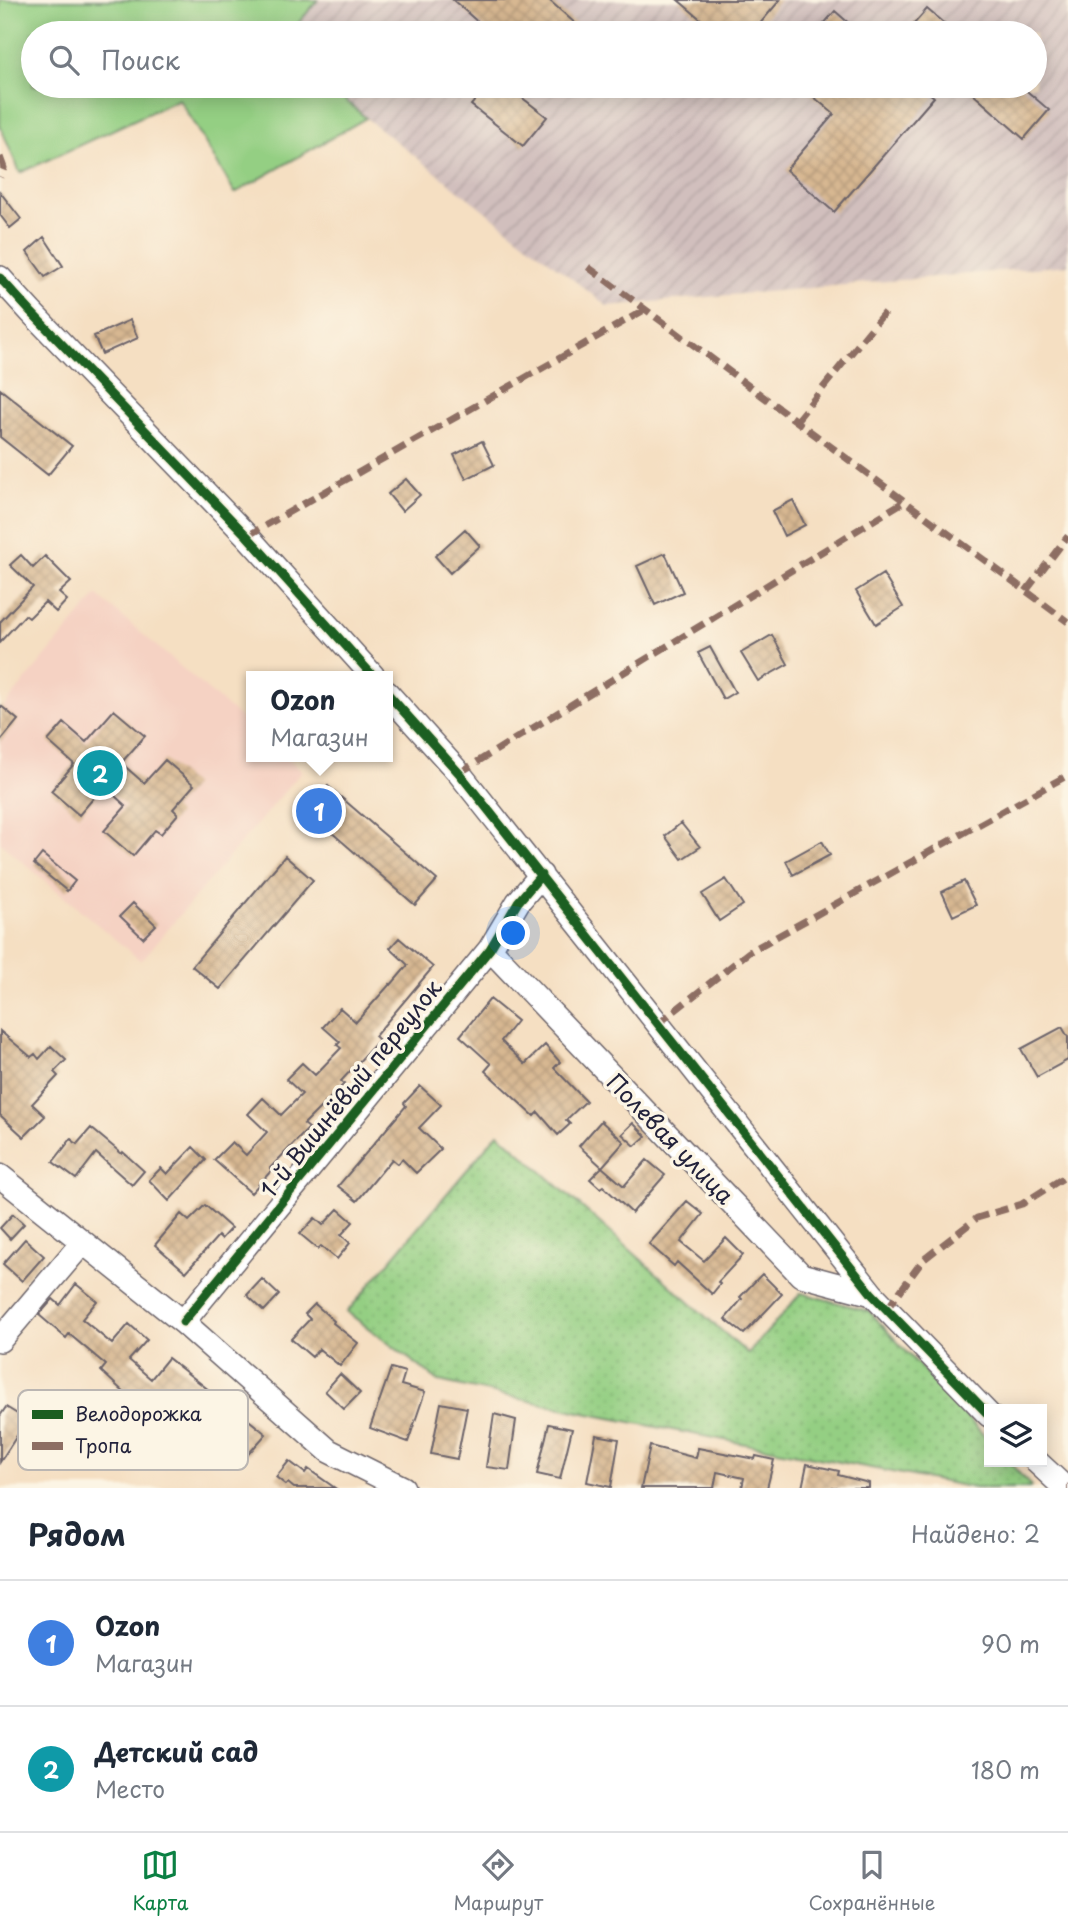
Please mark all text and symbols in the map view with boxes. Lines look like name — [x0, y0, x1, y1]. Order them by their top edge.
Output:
search box — [21, 21, 1047, 98]
text: Поиск — [101, 40, 180, 79]
icon: search — [45, 41, 83, 79]
popup — [246, 671, 393, 762]
text: Ozon — [270, 680, 336, 719]
text: Магазин — [270, 719, 369, 754]
pin: 2 — [77, 747, 123, 799]
pin: 1 — [296, 785, 342, 837]
your location — [496, 916, 530, 950]
street label: 1-й Вишнёвый переулок — [251, 971, 449, 1205]
street label: Полевая улица — [599, 1065, 743, 1212]
legend — [18, 1390, 248, 1470]
text: Велодорожка — [75, 1399, 202, 1427]
map controls — [984, 1404, 1047, 1467]
button: layers — [984, 1404, 1047, 1467]
text: Тропа — [75, 1431, 132, 1459]
text: Рядом — [28, 1511, 126, 1556]
text: Найдено: 2 — [911, 1516, 1040, 1551]
text: Ozon — [95, 1606, 160, 1645]
text: 1 — [46, 1626, 57, 1661]
text: 90 m — [981, 1626, 1040, 1661]
text: Магазин — [95, 1645, 194, 1680]
text: Детский сад — [95, 1732, 258, 1771]
text: 2 — [43, 1752, 59, 1787]
text: 180 m — [971, 1752, 1040, 1787]
text: Место — [95, 1771, 165, 1806]
tab: Карта — [133, 1846, 188, 1916]
tab: Маршрут — [453, 1846, 543, 1916]
tab: Сохранённые — [808, 1846, 935, 1916]

